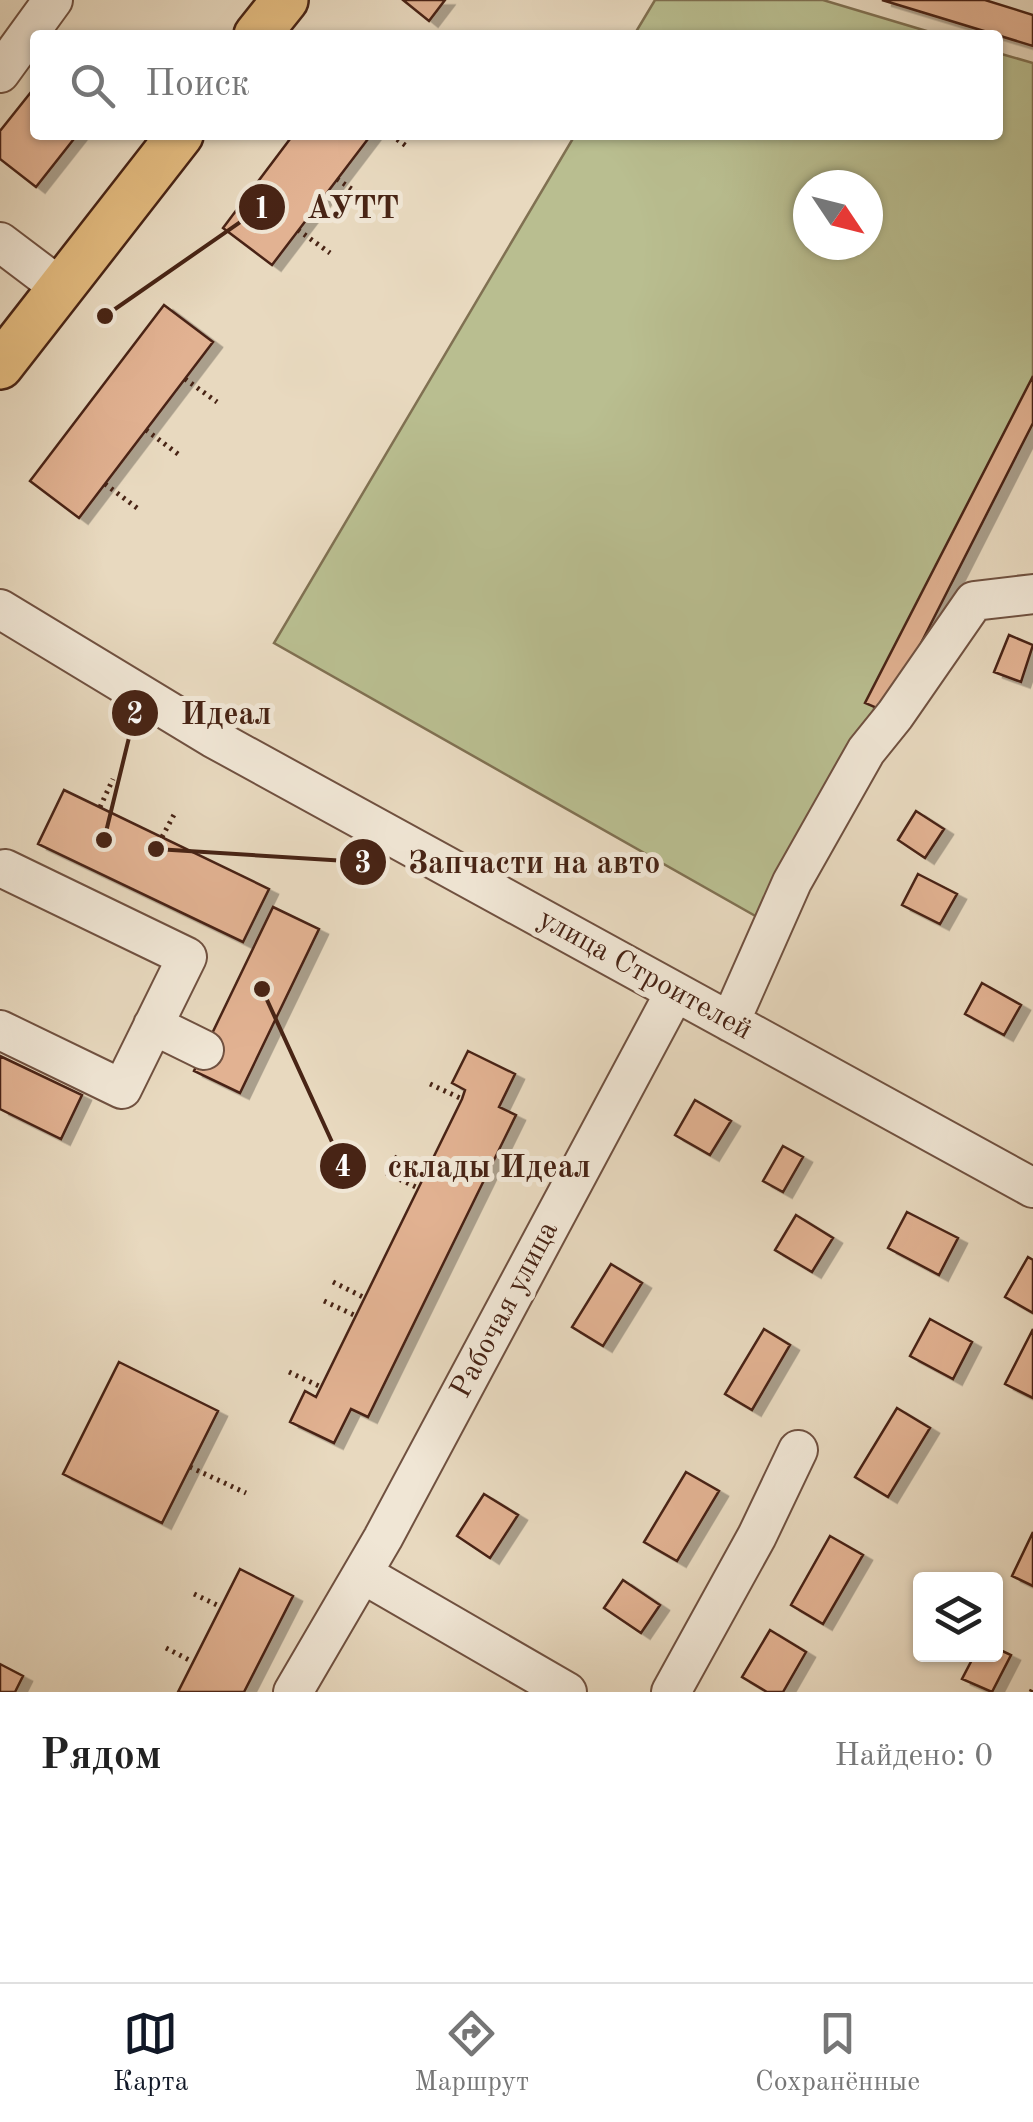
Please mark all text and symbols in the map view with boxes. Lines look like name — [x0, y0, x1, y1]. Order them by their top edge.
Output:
search box — [30, 30, 1003, 140]
icon: search — [65, 58, 120, 113]
text: Поиск — [145, 66, 250, 104]
north arrow — [793, 170, 883, 260]
callout: АУТТ — [237, 176, 419, 238]
text: АУТТ — [307, 194, 399, 226]
text: 1 — [253, 195, 271, 225]
callout: Идеал — [110, 682, 291, 744]
text: 2 — [126, 700, 144, 730]
text: Идеал — [180, 700, 272, 732]
callout: Запчасти на авто — [338, 831, 680, 893]
text: 3 — [354, 849, 372, 879]
text: Запчасти на авто — [408, 849, 660, 881]
street label: улица Строителей — [533, 904, 757, 1046]
callout: склады Идеал — [318, 1135, 611, 1197]
text: 4 — [334, 1153, 352, 1183]
text: склады Идеал — [387, 1153, 591, 1185]
street label: Рабочая улица — [446, 1216, 564, 1403]
map controls — [913, 1572, 1003, 1662]
button: layers — [913, 1572, 1003, 1662]
text: Рядом — [40, 1736, 162, 1778]
text: Найдено: 0 — [834, 1741, 993, 1773]
tab: Карта — [113, 2006, 189, 2101]
tab: Маршрут — [414, 2006, 529, 2101]
tab: Сохранённые — [755, 2006, 920, 2101]

